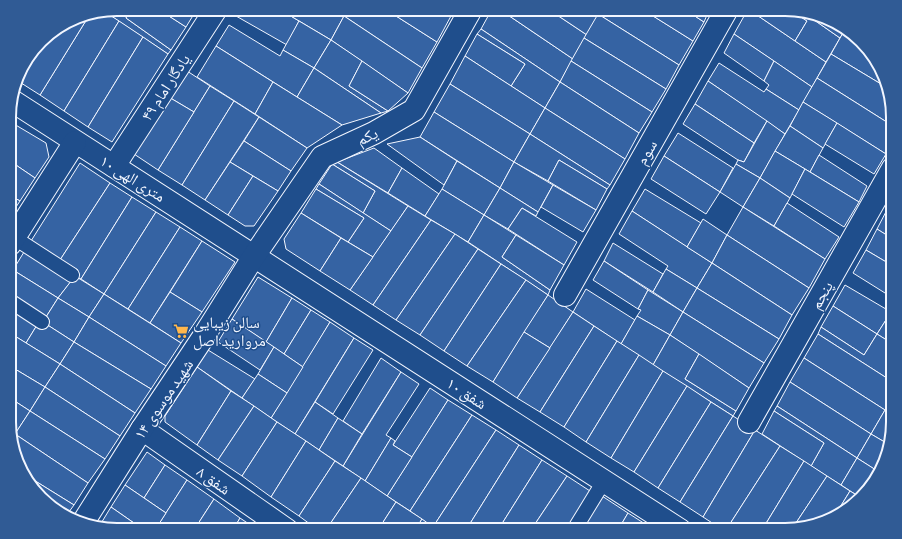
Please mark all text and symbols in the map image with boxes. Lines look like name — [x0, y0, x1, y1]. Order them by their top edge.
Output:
street label: یادگار امام ۴۹ — [139, 51, 195, 125]
street label: یکم — [354, 125, 381, 151]
street label: سوم — [633, 137, 662, 169]
street label: ۱۰ متری الهی — [96, 153, 168, 207]
street label: پنجم — [808, 279, 838, 313]
place label: سالن زیبایی مروارید اصل — [193, 315, 266, 351]
supermarket icon: سالن زیبایی مروارید اصل — [172, 322, 190, 340]
street label: شهید موسوی ۱۴ — [131, 357, 198, 443]
street label: شفق ۱۰ — [443, 375, 489, 414]
street label: شفق ۸ — [193, 464, 233, 500]

